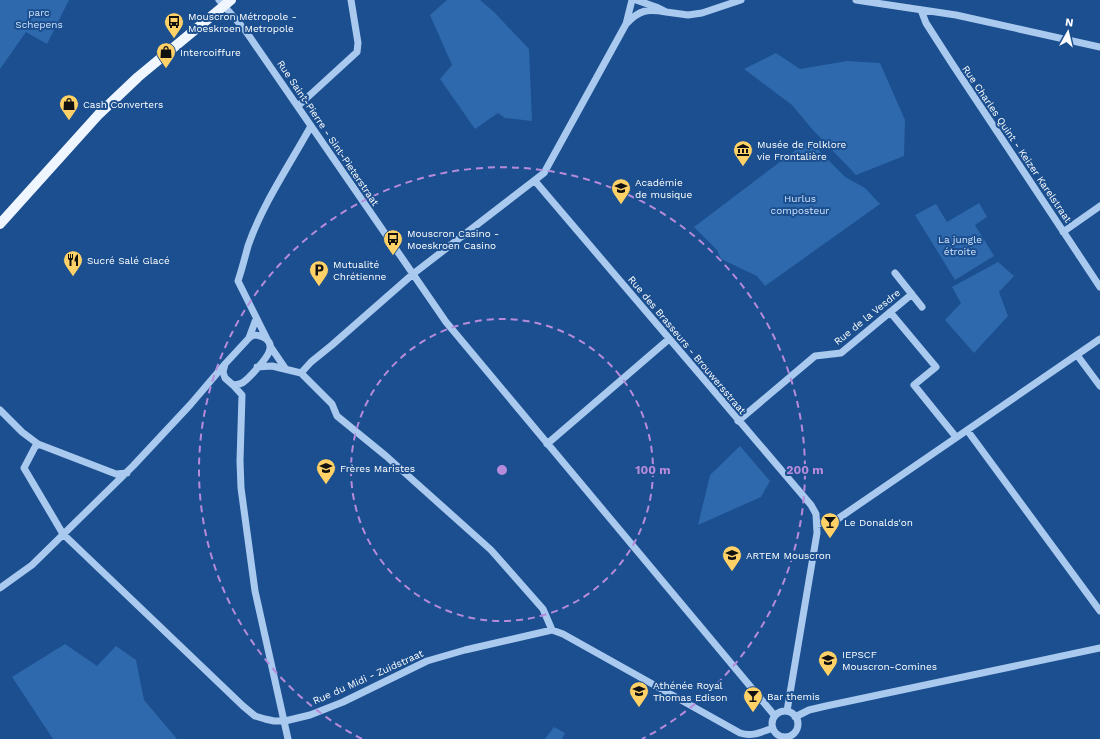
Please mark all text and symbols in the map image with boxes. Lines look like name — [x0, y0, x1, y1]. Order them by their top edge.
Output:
park label: parc Schepens — [15, 7, 63, 30]
bus stop icon: Mouscron Métropole - Moeskroen Metropole — [163, 11, 185, 39]
place label: Mouscron Métropole - Moeskroen Metropole — [188, 11, 297, 34]
north arrow — [1048, 12, 1088, 52]
text: N — [1064, 16, 1074, 30]
shop icon: Intercoiffure — [155, 41, 177, 69]
place label: Intercoiffure — [180, 47, 241, 58]
street label: Rue Saint-Pierre - Sint-Pieterstraat — [275, 58, 381, 209]
street label: Rue Charles Quint - Keizer Karelstraat — [960, 63, 1074, 225]
shop icon: Cash Converters — [58, 93, 80, 121]
place label: Cash Converters — [83, 99, 163, 110]
museum icon: Musée de Folklore vie Frontalière — [732, 139, 754, 167]
place label: Musée de Folklore vie Frontalière — [757, 139, 847, 162]
school or university icon: Académie de musique — [610, 177, 632, 205]
place label: Académie de musique — [635, 177, 693, 200]
park label: Hurlus composteur — [771, 193, 829, 216]
bus stop icon: Mouscron Casino - Moeskroen Casino — [382, 228, 404, 256]
place label: Mouscron Casino - Moeskroen Casino — [407, 228, 499, 251]
park label: La jungle étroite — [938, 234, 982, 257]
restaurant icon: Sucré Salé Glacé — [62, 249, 84, 277]
place label: Sucré Salé Glacé — [87, 255, 170, 266]
parking icon: Mutualité Chrétienne — [308, 259, 330, 287]
place label: Mutualité Chrétienne — [333, 259, 387, 282]
street label: Rue des Brasseurs - Brouwersstraat — [626, 274, 749, 417]
street label: Rue de la Vesdre — [832, 287, 902, 347]
school or university icon: Frères Maristes — [315, 457, 337, 485]
place label: Frères Maristes — [340, 463, 415, 474]
centre of rings — [495, 463, 509, 477]
text: 100 m — [635, 463, 671, 477]
text: 200 m — [786, 463, 824, 477]
bar icon: Le Donalds'on — [819, 511, 841, 539]
place label: Le Donalds'on — [844, 517, 913, 528]
school or university icon: ARTEM Mouscron — [721, 544, 743, 572]
place label: ARTEM Mouscron — [746, 550, 831, 561]
street label: Rue du Midi - Zuidstraat — [311, 647, 426, 706]
school or university icon: IEPSCF Mouscron-Comines — [817, 649, 839, 677]
place label: IEPSCF Mouscron-Comines — [842, 649, 937, 672]
school or university icon: Athénée Royal Thomas Edison — [628, 680, 650, 708]
place label: Athénée Royal Thomas Edison — [653, 680, 727, 703]
bar icon: Bar themis — [742, 685, 764, 713]
place label: Bar themis — [767, 691, 820, 702]

